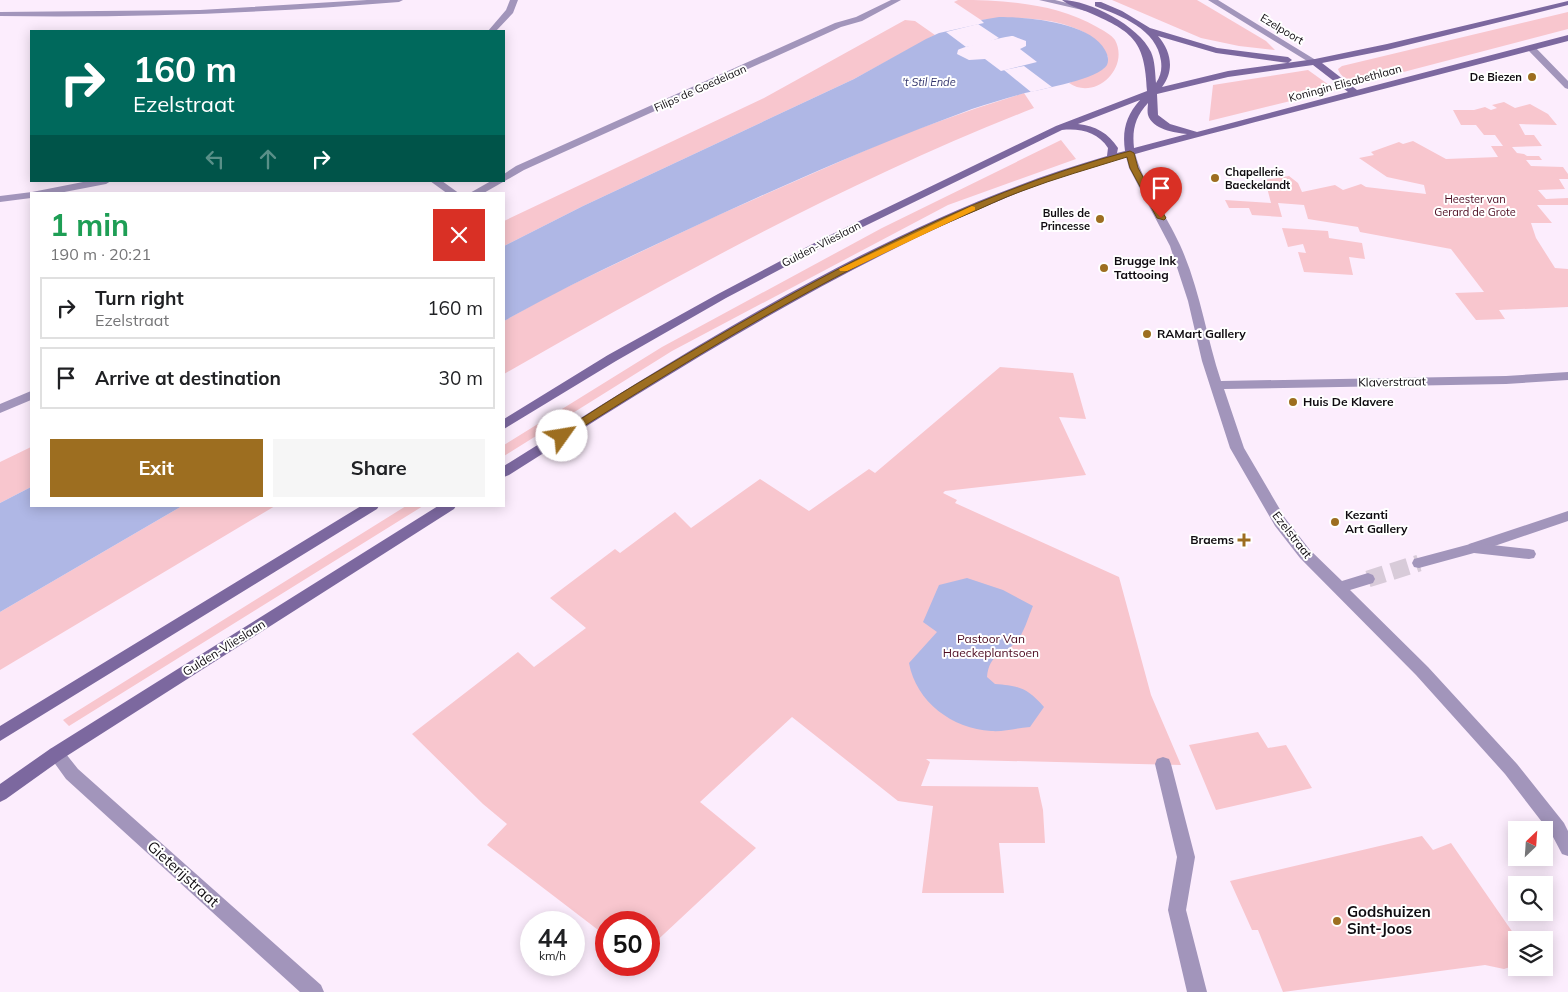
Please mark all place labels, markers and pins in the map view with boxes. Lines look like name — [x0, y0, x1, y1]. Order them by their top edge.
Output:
place label: De Biezen — [1470, 70, 1522, 84]
marker: De Biezen — [1526, 71, 1538, 83]
place label: Chapellerie Baeckelandt — [1225, 165, 1290, 192]
pin — [1140, 167, 1182, 218]
marker: Chapellerie Baeckelandt — [1209, 172, 1221, 184]
place label: Bulles de Princesse — [1040, 206, 1090, 233]
marker: Bulles de Princesse — [1094, 213, 1106, 225]
place label: Brugge Ink Tattooing — [1114, 253, 1177, 282]
marker: Brugge Ink Tattooing — [1098, 262, 1110, 274]
place label: RAMart Gallery — [1157, 326, 1246, 341]
marker: RAMart Gallery — [1141, 328, 1153, 340]
place label: Huis De Klavere — [1303, 394, 1394, 409]
marker: Huis De Klavere — [1287, 396, 1299, 408]
place label: Kezanti Art Gallery — [1345, 507, 1408, 536]
marker: Kezanti Art Gallery — [1329, 516, 1341, 528]
place label: Braems — [1190, 532, 1234, 547]
marker: Braems — [1238, 534, 1250, 546]
place label: Godshuizen Sint-Joos — [1347, 902, 1431, 938]
marker: Godshuizen Sint-Joos — [1331, 915, 1343, 927]

